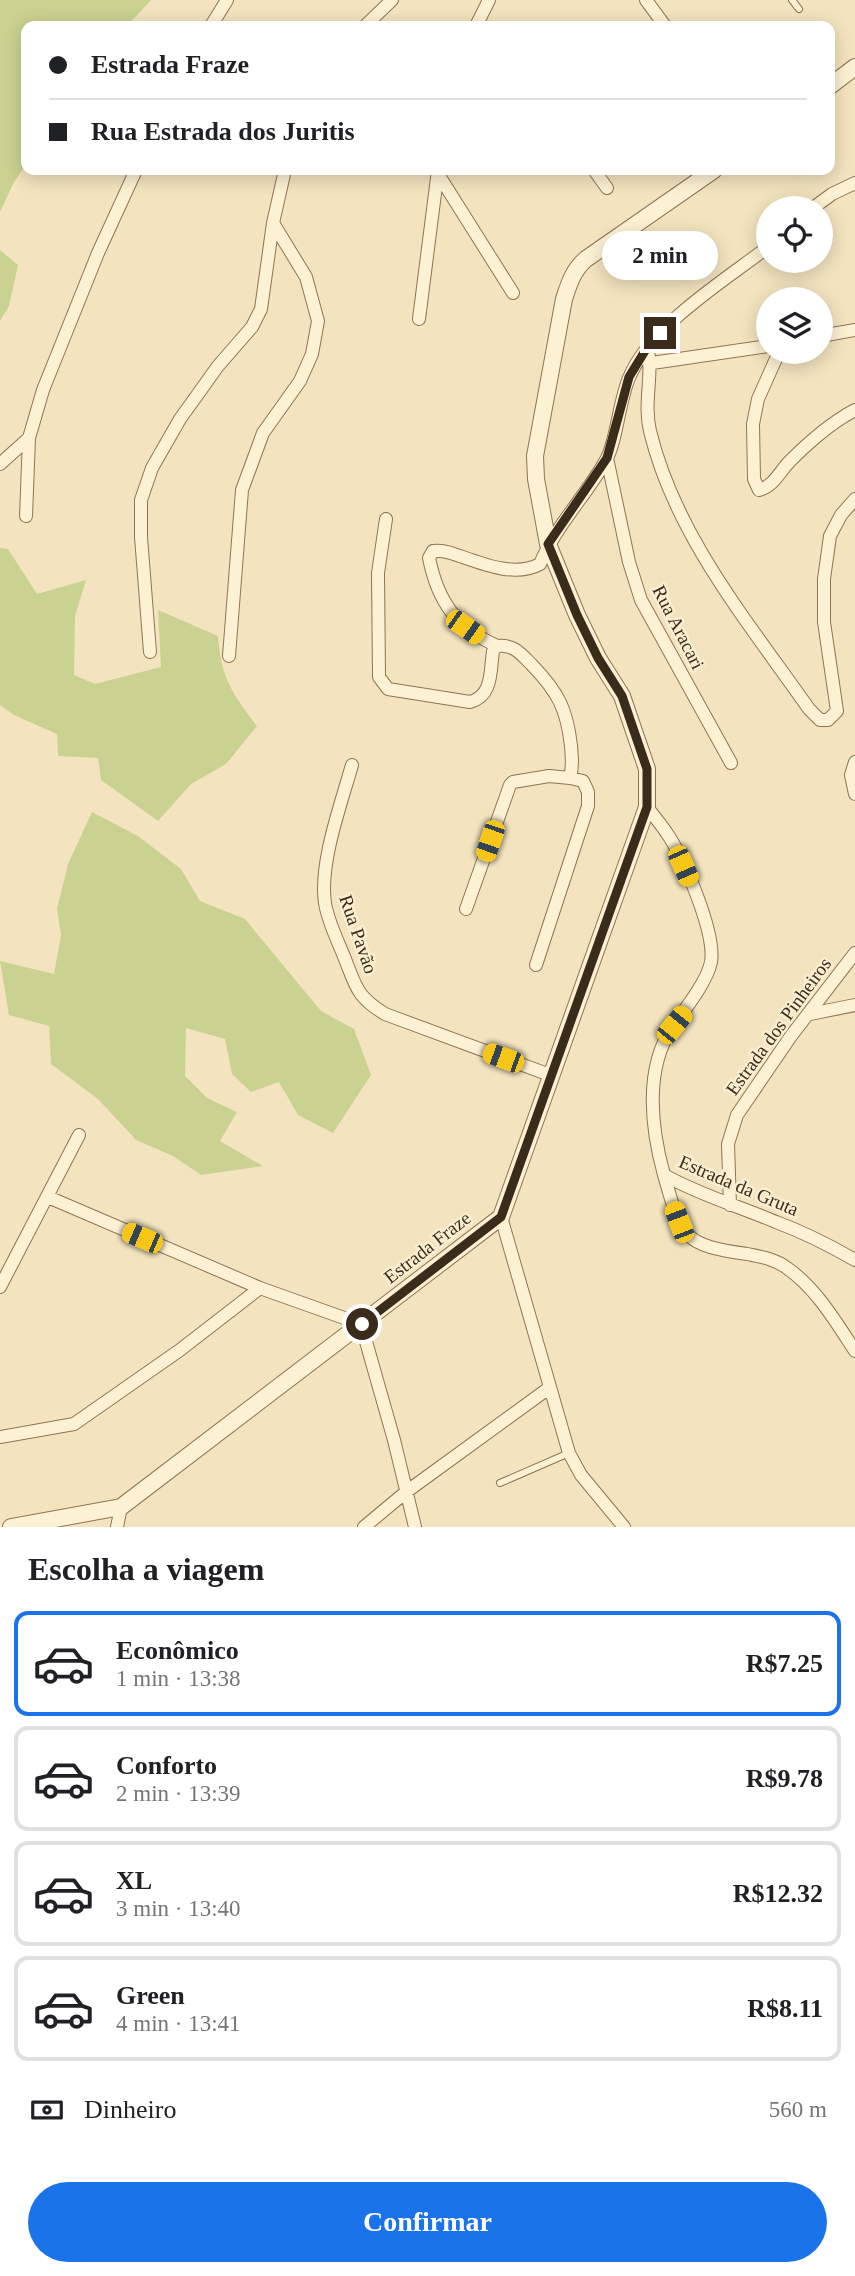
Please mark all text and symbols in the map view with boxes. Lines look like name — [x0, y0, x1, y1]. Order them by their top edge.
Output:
text: Estrada Fraze — [91, 50, 249, 79]
text: Rua Estrada dos Juritis — [91, 117, 355, 146]
map controls — [756, 196, 833, 364]
button: locate — [756, 196, 833, 273]
callout: 2 min — [602, 232, 718, 280]
text: 2 min — [632, 243, 688, 268]
button: layers — [756, 287, 833, 364]
route end — [644, 317, 676, 349]
street label: Rua Aracari — [648, 582, 709, 673]
car — [442, 606, 489, 648]
car — [474, 818, 507, 864]
car — [665, 843, 702, 889]
street label: Rua Pavão — [335, 892, 382, 976]
street label: Estrada dos Pinheiros — [722, 954, 835, 1099]
car — [653, 1002, 696, 1048]
car — [480, 1041, 527, 1075]
street label: Estrada da Gruta — [676, 1151, 802, 1220]
car — [662, 1199, 697, 1245]
street label: Estrada Fraze — [380, 1207, 475, 1288]
car — [119, 1220, 166, 1256]
route start — [346, 1308, 378, 1340]
text: Escolha a viagem — [28, 1551, 264, 1587]
icon: car — [32, 1632, 95, 1695]
text: Econômico — [116, 1636, 239, 1665]
text: R$7.25 — [746, 1649, 823, 1678]
text: 1 min · 13:38 — [116, 1666, 241, 1691]
icon: car — [32, 1747, 95, 1810]
text: Conforto — [116, 1751, 217, 1780]
text: R$9.78 — [746, 1764, 823, 1793]
text: 2 min · 13:39 — [116, 1781, 241, 1806]
icon: car — [32, 1862, 95, 1925]
text: XL — [116, 1866, 152, 1895]
text: R$12.32 — [733, 1879, 823, 1908]
text: 3 min · 13:40 — [116, 1896, 241, 1921]
icon: car — [32, 1977, 95, 2040]
text: Green — [116, 1981, 185, 2010]
text: R$8.11 — [747, 1994, 823, 2023]
text: 4 min · 13:41 — [116, 2011, 241, 2036]
icon: cash — [28, 2091, 66, 2129]
text: Dinheiro — [84, 2095, 176, 2124]
text: 560 m — [769, 2097, 827, 2122]
button: Confirmar — [28, 2182, 827, 2262]

